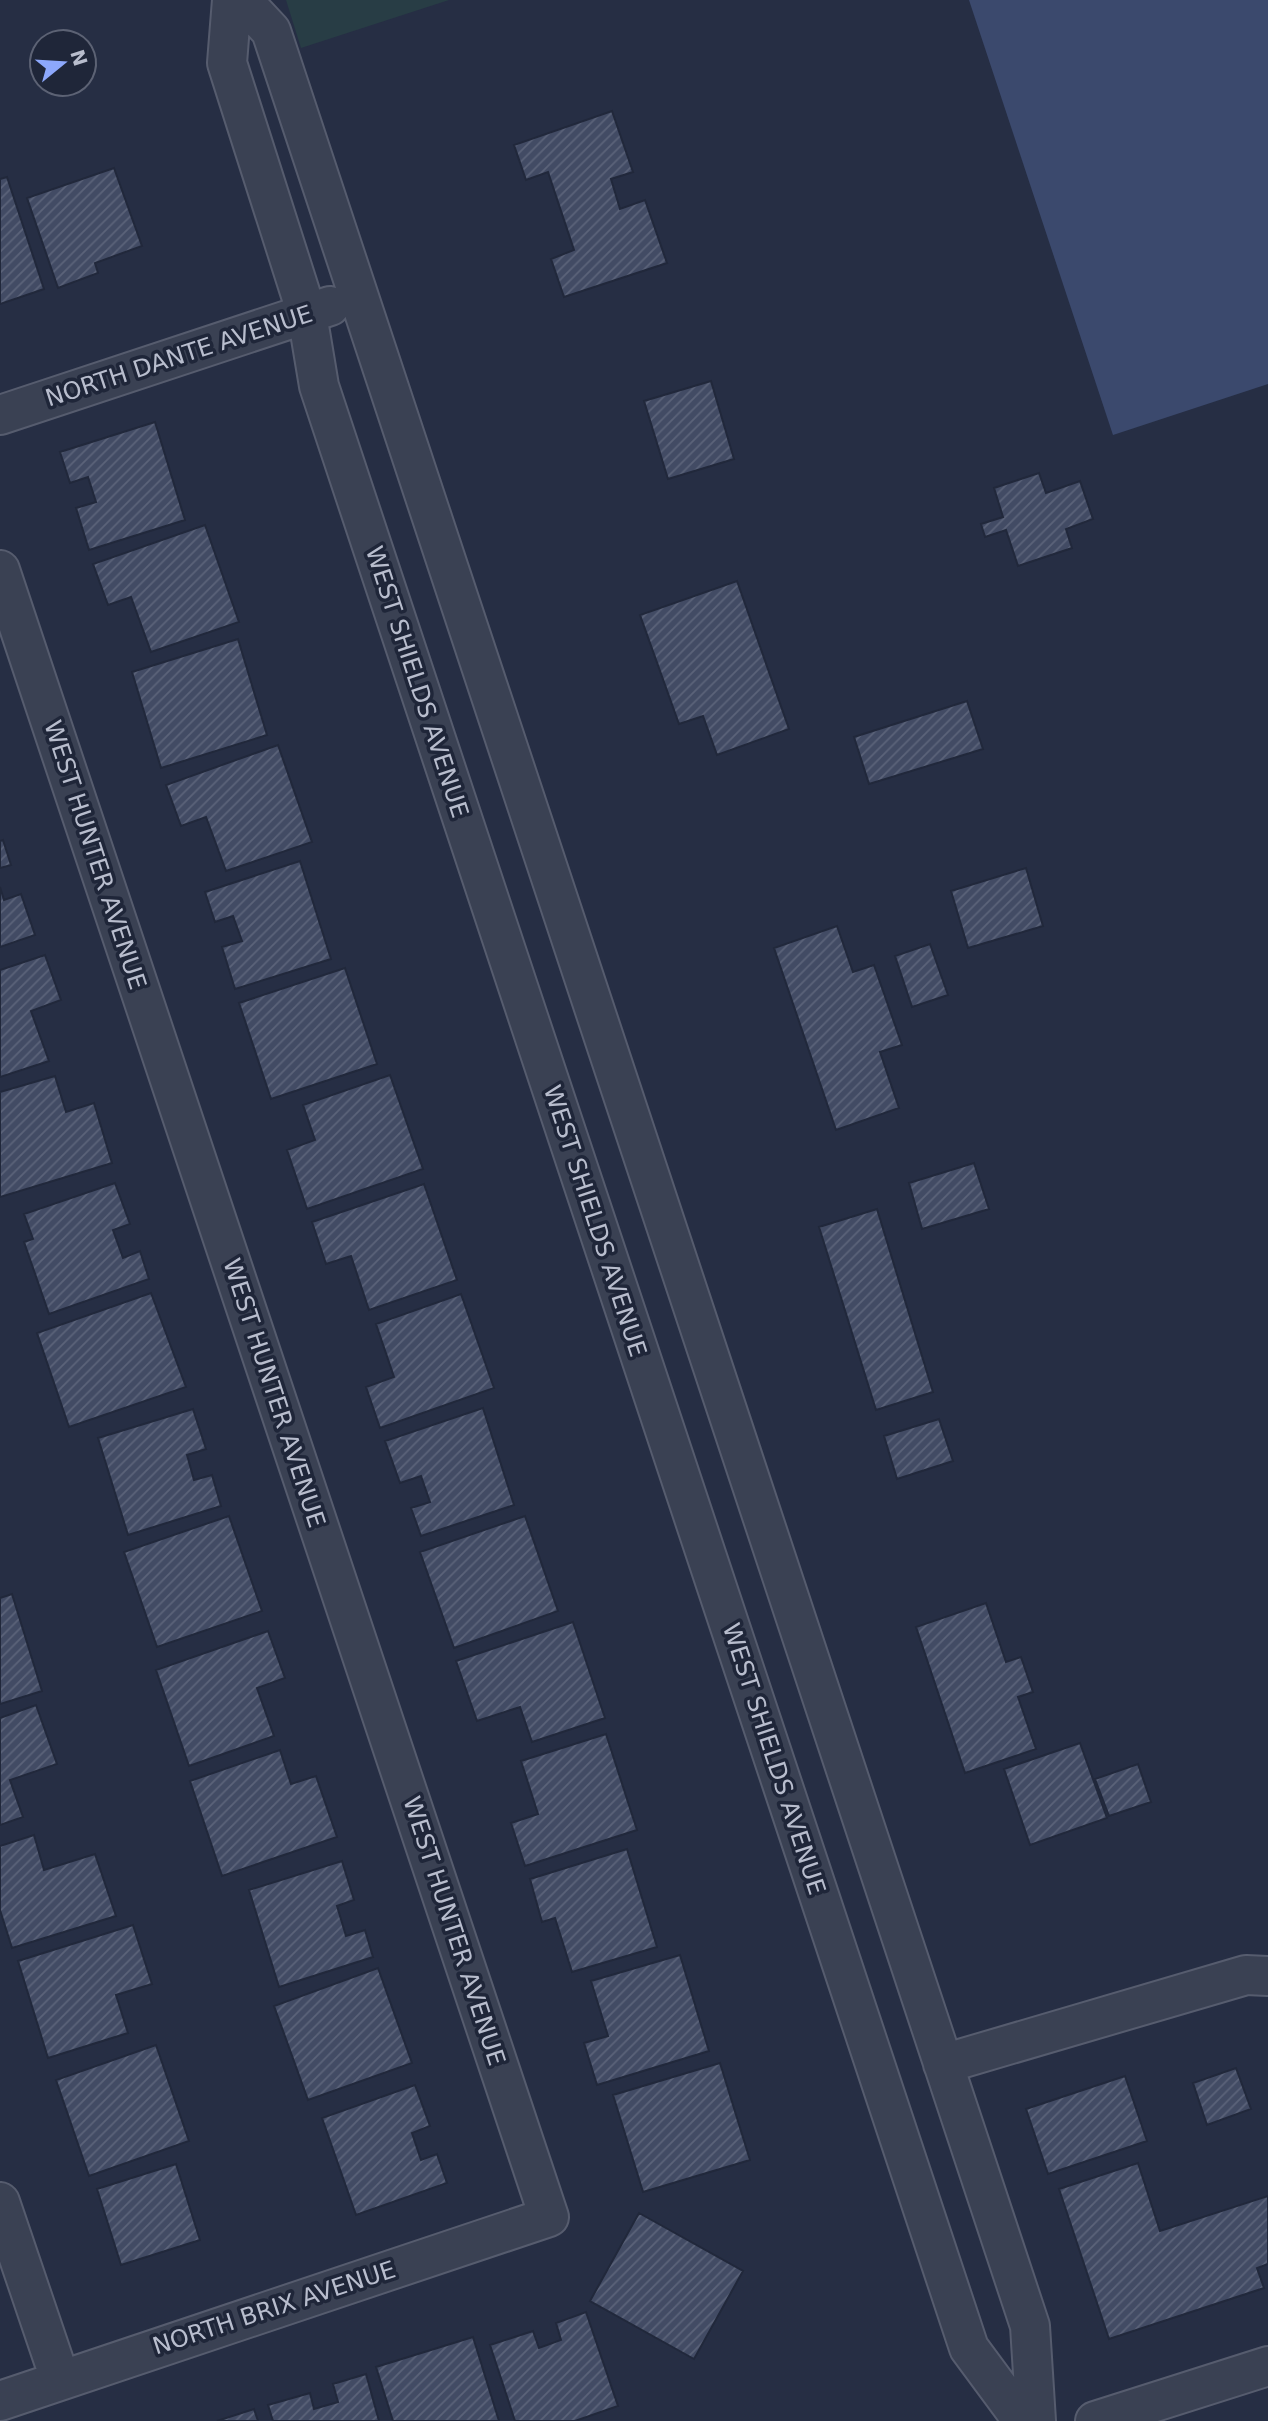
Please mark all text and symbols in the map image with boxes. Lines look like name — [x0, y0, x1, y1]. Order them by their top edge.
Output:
north arrow — [28, 28, 98, 98]
text: N — [66, 47, 92, 69]
street label: NORTH DANTE AVENUE — [42, 300, 316, 412]
street label: WEST SHIELDS AVENUE — [360, 543, 474, 821]
street label: WEST HUNTER AVENUE — [38, 717, 152, 993]
street label: WEST SHIELDS AVENUE — [538, 1082, 652, 1360]
street label: WEST HUNTER AVENUE — [217, 1255, 331, 1531]
street label: WEST SHIELDS AVENUE — [717, 1620, 831, 1898]
street label: WEST HUNTER AVENUE — [397, 1793, 511, 2069]
street label: NORTH BRIX AVENUE — [149, 2256, 399, 2360]

